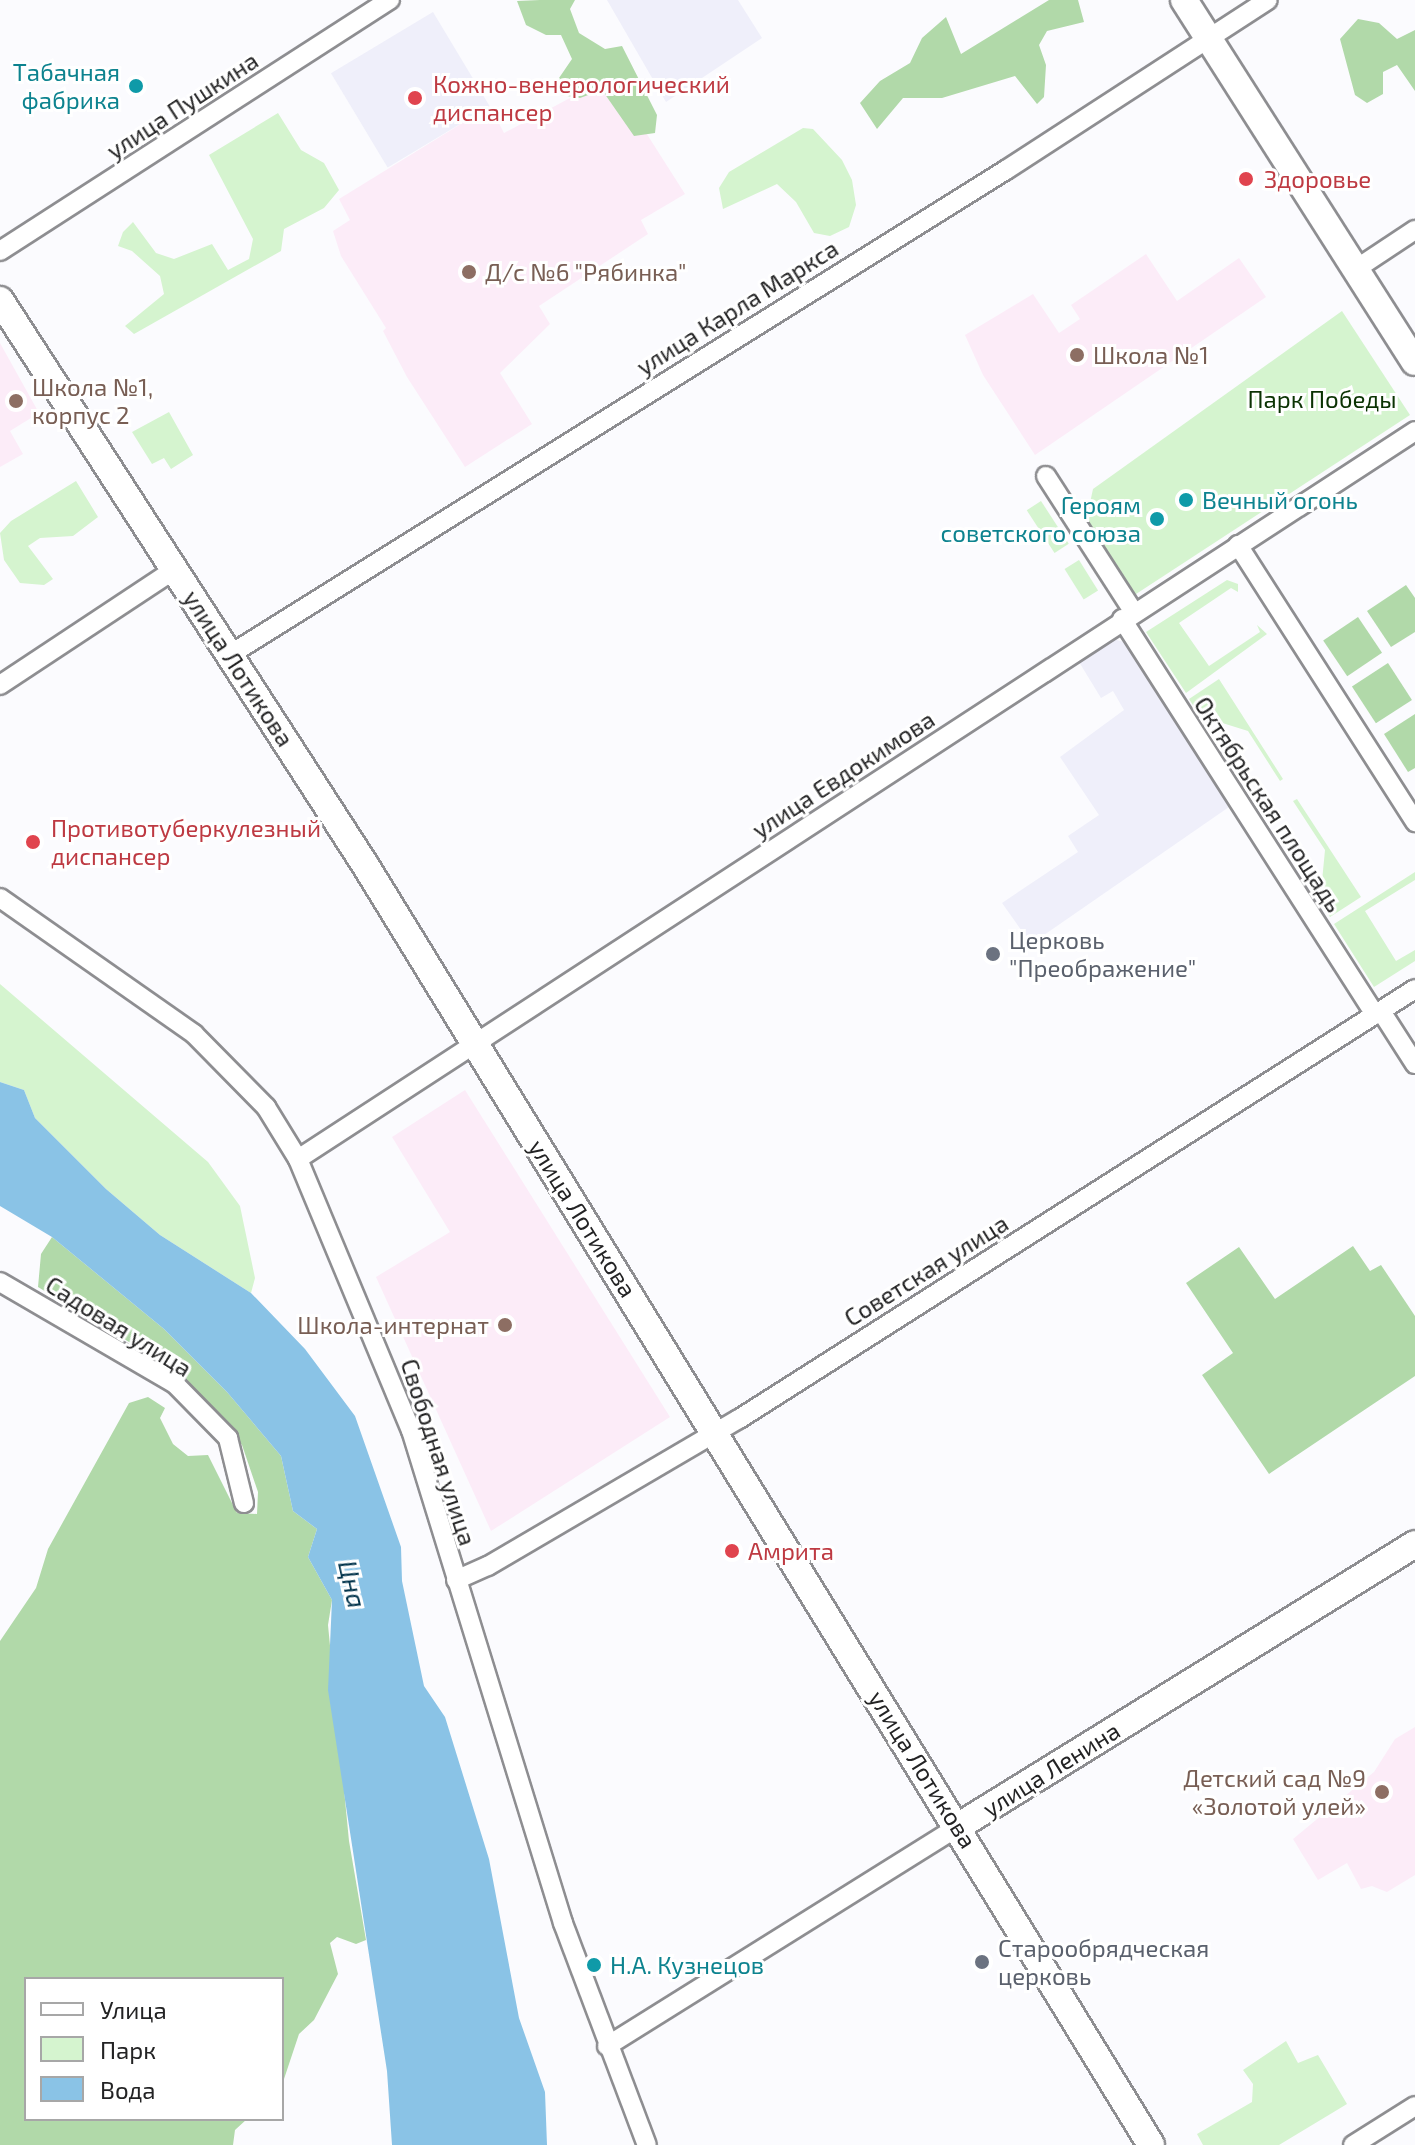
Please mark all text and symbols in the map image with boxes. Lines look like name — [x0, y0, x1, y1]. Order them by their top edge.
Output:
street label: улица Пушкина — [101, 45, 263, 165]
place label: Табачная фабрика — [13, 58, 120, 114]
place label: Кожно-венерологический диспансер — [433, 70, 730, 126]
marker: Табачная фабрика — [127, 77, 145, 95]
marker: Кожно-венерологический диспансер — [404, 87, 426, 109]
place label: Здоровье — [1264, 165, 1371, 193]
marker: Здоровье — [1235, 168, 1257, 190]
street label: улица Карла Маркса — [631, 233, 843, 381]
place label: Д/с №6 "Рябинка" — [485, 258, 687, 286]
marker: Д/с №6 "Рябинка" — [460, 263, 478, 281]
place label: Школа №1 — [1093, 341, 1209, 369]
marker: Школа №1 — [1068, 346, 1086, 364]
place label: Школа №1, корпус 2 — [32, 373, 153, 429]
park label: Парк Победы — [1247, 385, 1397, 413]
marker: Школа №1, корпус 2 — [7, 392, 25, 410]
place label: Вечный огонь — [1202, 486, 1358, 514]
place label: Героям советского союза — [941, 491, 1141, 547]
marker: Вечный огонь — [1177, 491, 1195, 509]
marker: Героям советского союза — [1148, 510, 1166, 528]
street label: улица Лотикова — [178, 585, 300, 751]
street label: Октябрьская площадь — [1189, 691, 1349, 917]
street label: улица Евдокимова — [746, 704, 940, 844]
place label: Противотуберкулезный диспансер — [51, 814, 321, 870]
marker: Противотуберкулезный диспансер — [22, 831, 44, 853]
place label: Церковь "Преображение" — [1009, 926, 1196, 982]
marker: Церковь "Преображение" — [984, 945, 1002, 963]
street label: улица Лотикова — [523, 1134, 643, 1302]
street label: Советская улица — [839, 1208, 1013, 1332]
street label: Садовая улица — [41, 1270, 197, 1382]
place label: Школа-интернат — [297, 1311, 489, 1339]
marker: Школа-интернат — [496, 1316, 514, 1334]
street label: Свободная улица — [395, 1355, 483, 1549]
place label: Амрита — [748, 1537, 834, 1565]
marker: Амрита — [723, 1542, 741, 1560]
water label: Цна — [332, 1557, 374, 1611]
street label: улица Лотикова — [863, 1685, 983, 1853]
street label: улица Ленина — [977, 1715, 1125, 1823]
place label: Детский сад №9 «Золотой улей» — [1183, 1764, 1366, 1820]
marker: Детский сад №9 «Золотой улей» — [1373, 1783, 1391, 1801]
place label: Старообрядческая церковь — [998, 1934, 1209, 1990]
place label: Н.А. Кузнецов — [610, 1951, 764, 1979]
marker: Старообрядческая церковь — [973, 1953, 991, 1971]
marker: Н.А. Кузнецов — [585, 1956, 603, 1974]
legend — [24, 1977, 284, 2121]
text: Улица — [100, 1995, 167, 2024]
text: Парк — [100, 2035, 156, 2064]
text: Вода — [100, 2075, 156, 2104]

